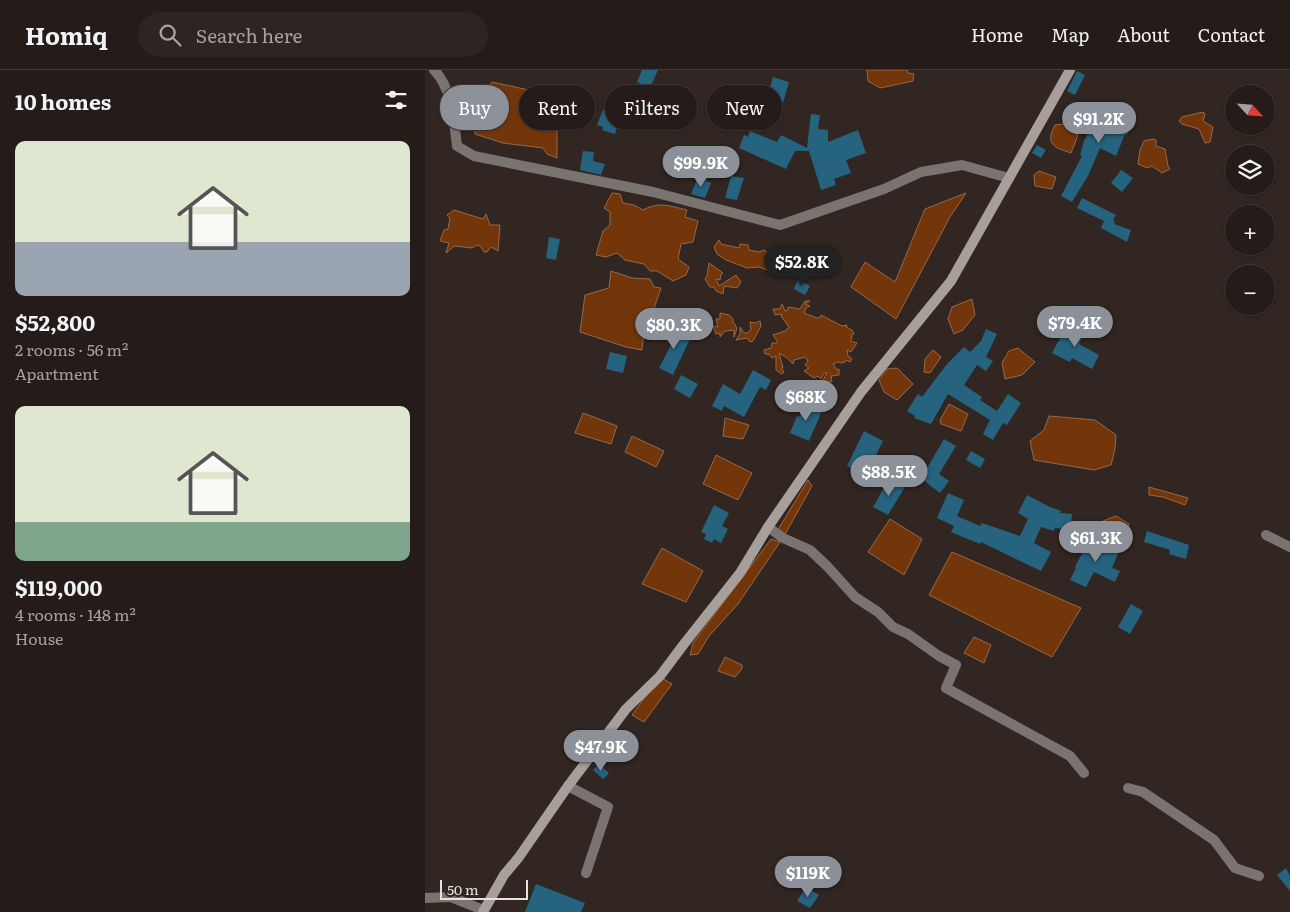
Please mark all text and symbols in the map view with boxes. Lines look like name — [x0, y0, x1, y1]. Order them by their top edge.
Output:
search box — [138, 12, 488, 57]
text: Homiq — [25, 17, 108, 52]
icon: search — [156, 21, 184, 49]
text: Search here — [196, 21, 302, 49]
text: Home — [971, 21, 1023, 48]
text: Map — [1051, 21, 1089, 48]
text: About — [1117, 21, 1170, 48]
text: Contact — [1198, 21, 1265, 48]
text: 10 homes — [15, 85, 111, 116]
chip: Buy — [440, 85, 509, 130]
chip: Rent — [519, 85, 595, 130]
chip: Filters — [605, 85, 697, 130]
chip: New — [707, 85, 782, 130]
north arrow — [1225, 85, 1275, 135]
map controls — [1225, 85, 1275, 315]
icon: filters — [382, 86, 410, 114]
pin: $91.2K — [1058, 102, 1140, 144]
text: $91.2K — [1073, 106, 1125, 130]
button: layers — [1225, 145, 1275, 195]
pin: $99.9K — [660, 146, 742, 188]
text: $99.9K — [674, 150, 728, 174]
icon: home — [168, 173, 258, 263]
button: + — [1225, 205, 1275, 255]
pin: $52.8K — [761, 244, 843, 287]
text: $52.8K — [775, 249, 829, 273]
button: − — [1225, 265, 1275, 315]
text: $52,800 — [15, 306, 95, 337]
pin: $79.4K — [1034, 306, 1116, 348]
pin: $80.3K — [633, 308, 715, 350]
text: $79.4K — [1048, 310, 1102, 334]
text: $80.3K — [646, 312, 702, 336]
text: 2 rooms · 56 m² — [15, 337, 128, 361]
text: Apartment — [15, 361, 99, 385]
pin: $68K — [776, 380, 836, 422]
text: $68K — [786, 384, 826, 408]
icon: home — [168, 438, 258, 528]
pin: $88.5K — [848, 454, 930, 497]
text: $88.5K — [862, 459, 916, 483]
pin: $61.3K — [1055, 520, 1137, 563]
text: $61.3K — [1070, 525, 1122, 549]
text: $119,000 — [15, 571, 102, 602]
text: 4 rooms · 148 m² — [15, 602, 136, 626]
text: House — [15, 626, 63, 650]
pin: $47.9K — [560, 730, 642, 772]
text: $47.9K — [575, 734, 627, 758]
pin: $119K — [773, 856, 843, 898]
text: $119K — [786, 860, 830, 884]
scale bar — [440, 877, 527, 900]
text: 50 m — [447, 879, 479, 899]

